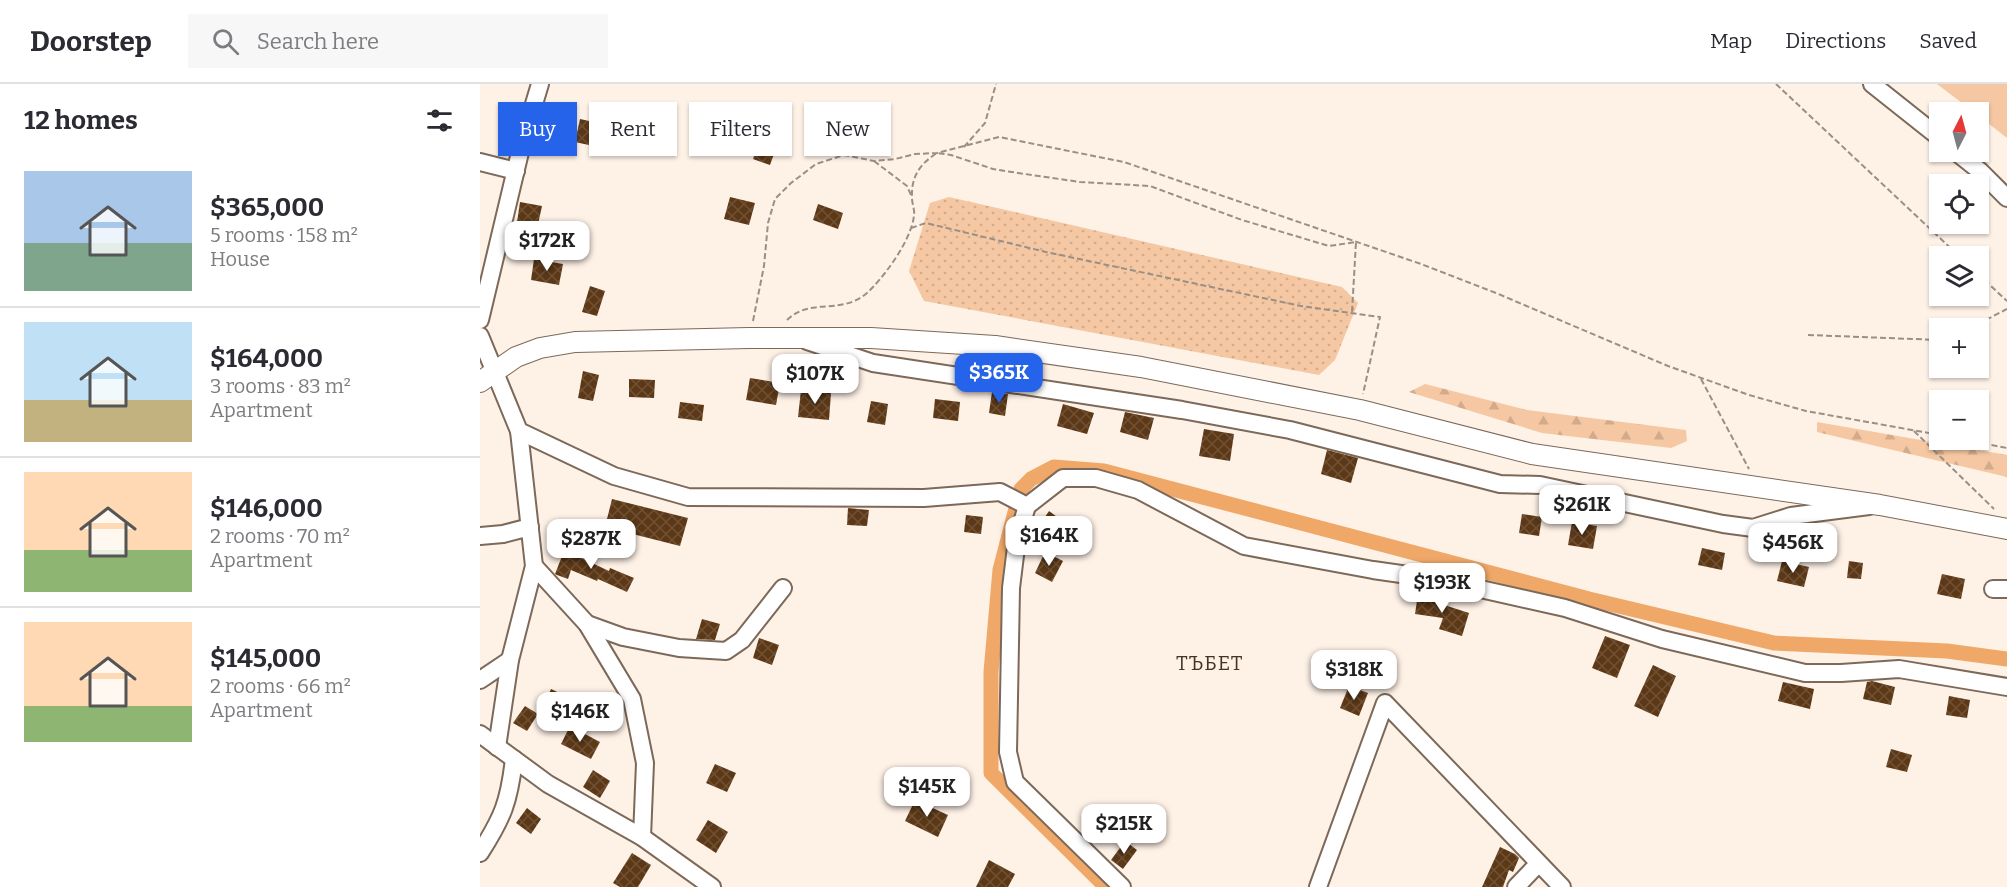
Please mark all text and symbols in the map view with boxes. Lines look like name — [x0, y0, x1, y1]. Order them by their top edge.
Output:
search box — [188, 14, 608, 68]
text: Doorstep — [30, 25, 152, 58]
icon: search — [209, 25, 242, 58]
text: Search here — [257, 28, 379, 55]
text: Map — [1710, 28, 1752, 54]
text: Directions — [1785, 28, 1886, 54]
text: Saved — [1919, 28, 1977, 54]
chip: Buy — [498, 102, 577, 156]
chip: Rent — [589, 102, 677, 156]
chip: Filters — [689, 102, 792, 156]
chip: New — [804, 102, 891, 156]
north arrow — [1929, 102, 1989, 162]
map controls — [1929, 102, 1989, 450]
icon: filters — [423, 104, 456, 137]
text: 12 homes — [24, 105, 138, 136]
button: locate — [1929, 174, 1989, 234]
text: $365,000 — [210, 192, 324, 223]
icon: home — [72, 195, 144, 267]
pin: $172K — [505, 221, 589, 272]
text: 5 rooms · 158 m² — [210, 223, 358, 247]
text: $172K — [519, 228, 575, 252]
button: layers — [1929, 246, 1989, 306]
text: House — [210, 247, 270, 271]
button: + — [1929, 318, 1989, 378]
text: $164,000 — [210, 343, 323, 374]
icon: home — [72, 346, 144, 418]
pin: $365K — [957, 353, 1041, 404]
pin: $107K — [773, 354, 857, 405]
text: $365K — [969, 360, 1029, 384]
text: $107K — [786, 361, 844, 385]
text: 3 rooms · 83 m² — [210, 374, 351, 398]
button: − — [1929, 390, 1989, 450]
text: Apartment — [210, 398, 313, 422]
pin: $261K — [1540, 485, 1624, 536]
text: $261K — [1553, 492, 1611, 516]
text: $146,000 — [210, 493, 323, 524]
icon: home — [72, 496, 144, 568]
pin: $164K — [1007, 516, 1091, 567]
pin: $287K — [549, 519, 633, 570]
text: $164K — [1019, 523, 1079, 547]
pin: $456K — [1751, 523, 1835, 574]
text: 2 rooms · 70 m² — [210, 524, 350, 548]
text: $287K — [561, 526, 621, 550]
text: $456K — [1762, 530, 1824, 554]
text: Apartment — [210, 548, 313, 572]
pin: $193K — [1400, 563, 1484, 614]
text: $193K — [1413, 570, 1471, 594]
text: $145,000 — [210, 643, 321, 674]
icon: home — [72, 646, 144, 718]
pin: $318K — [1312, 650, 1396, 701]
district label: ТЪБЕТ — [1176, 651, 1244, 675]
text: $318K — [1325, 657, 1383, 681]
text: 2 rooms · 66 m² — [210, 674, 351, 698]
pin: $146K — [538, 692, 622, 743]
text: Apartment — [210, 698, 313, 722]
text: $146K — [550, 699, 610, 723]
pin: $145K — [885, 767, 969, 818]
text: $145K — [898, 774, 956, 798]
pin: $215K — [1082, 804, 1166, 855]
text: $215K — [1095, 811, 1153, 835]

